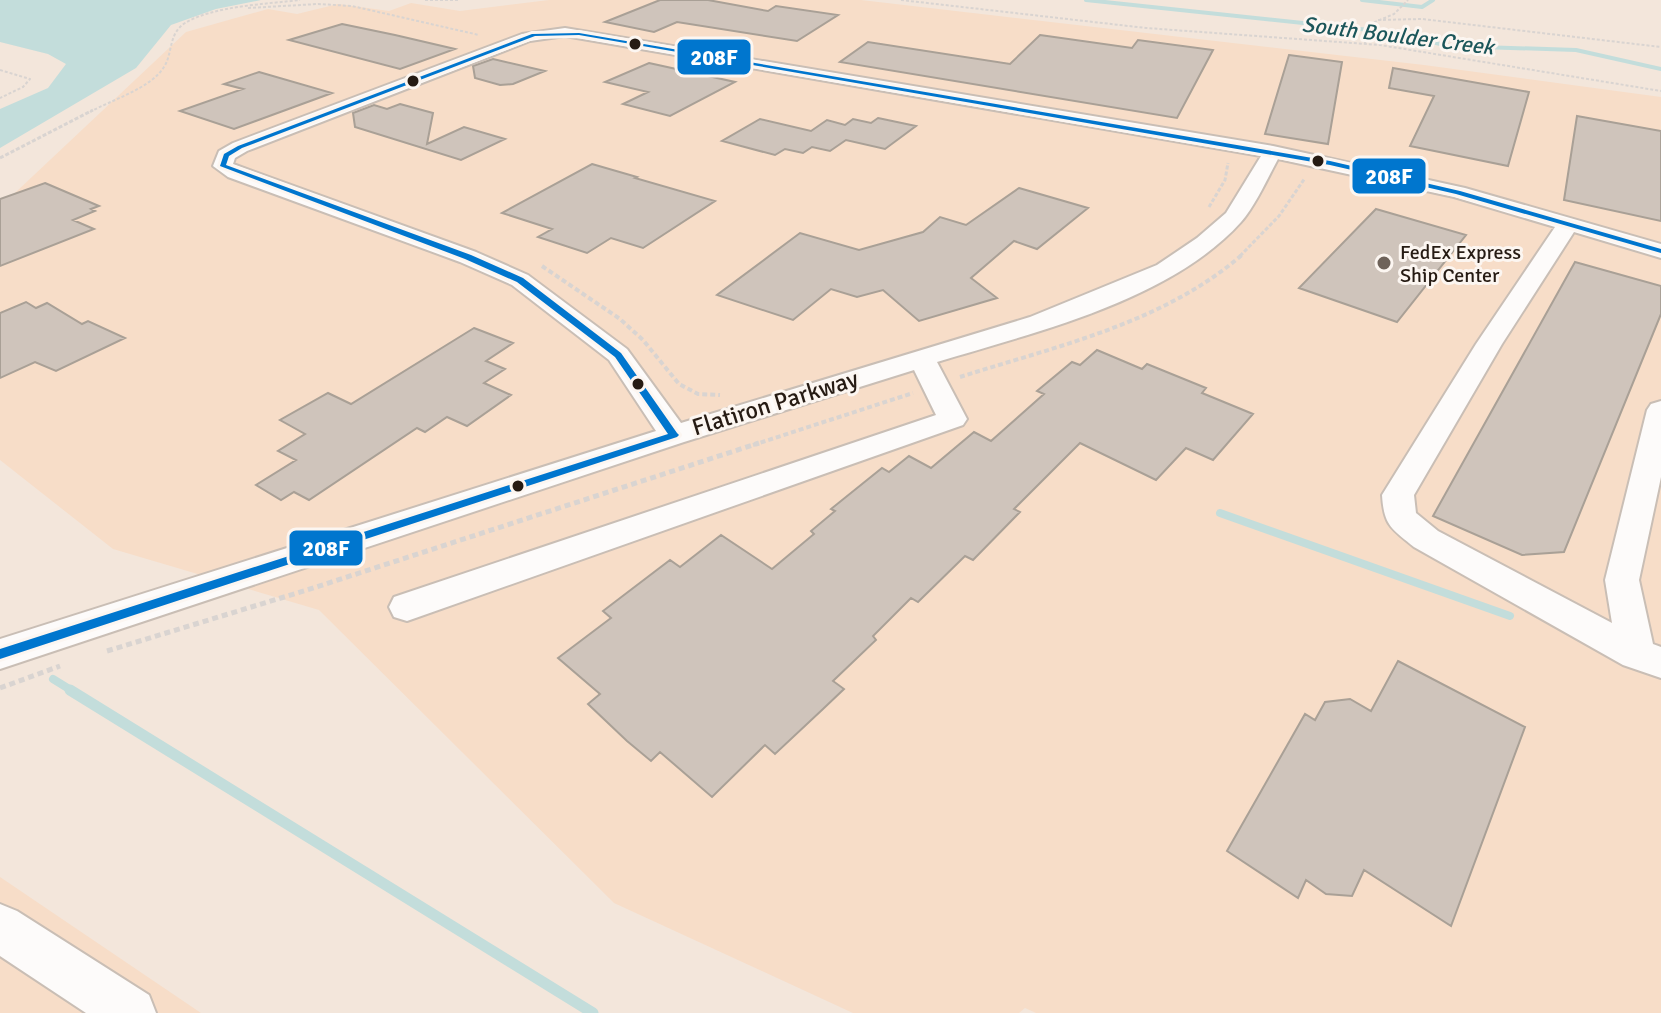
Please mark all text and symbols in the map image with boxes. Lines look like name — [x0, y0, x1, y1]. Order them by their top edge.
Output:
water label: South Boulder Creek — [1301, 10, 1497, 61]
unlabelled marker — [627, 36, 643, 52]
line badge: 208F — [676, 38, 752, 76]
text: 208F — [690, 44, 738, 71]
unlabelled marker — [405, 73, 421, 89]
unlabelled marker — [1310, 153, 1326, 169]
line badge: 208F — [1351, 157, 1427, 195]
text: 208F — [1365, 163, 1413, 190]
place label: FedEx Express Ship Center — [1400, 240, 1521, 288]
marker: FedEx Express Ship Center — [1375, 254, 1393, 272]
street label: Flatiron Parkway — [688, 363, 862, 443]
unlabelled marker — [630, 376, 646, 392]
unlabelled marker — [510, 478, 526, 494]
line badge: 208F — [288, 529, 364, 567]
text: 208F — [302, 535, 350, 562]

